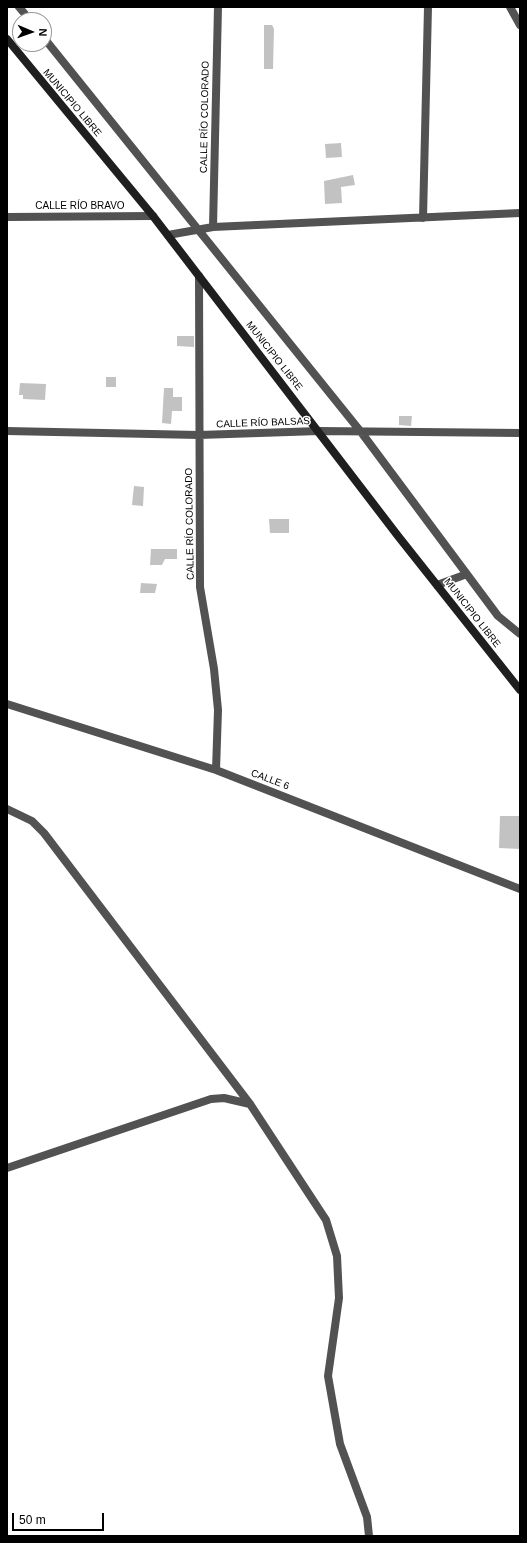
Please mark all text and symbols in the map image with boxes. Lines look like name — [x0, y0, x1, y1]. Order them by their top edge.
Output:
north arrow — [12, 12, 52, 52]
text: N — [37, 28, 49, 37]
street label: CALLE RÍO COLORADO — [198, 61, 212, 173]
street label: MUNICIPIO LIBRE — [40, 67, 104, 139]
street label: CALLE RÍO BRAVO — [35, 200, 125, 212]
street label: MUNICIPIO LIBRE — [243, 319, 305, 393]
street label: CALLE RÍO BALSAS — [216, 415, 310, 431]
street label: CALLE RÍO COLORADO — [183, 468, 197, 580]
street label: MUNICIPIO LIBRE — [441, 576, 503, 650]
street label: CALLE 6 — [249, 767, 291, 793]
scale bar — [14, 1505, 106, 1531]
text: 50 m — [19, 1513, 46, 1527]

